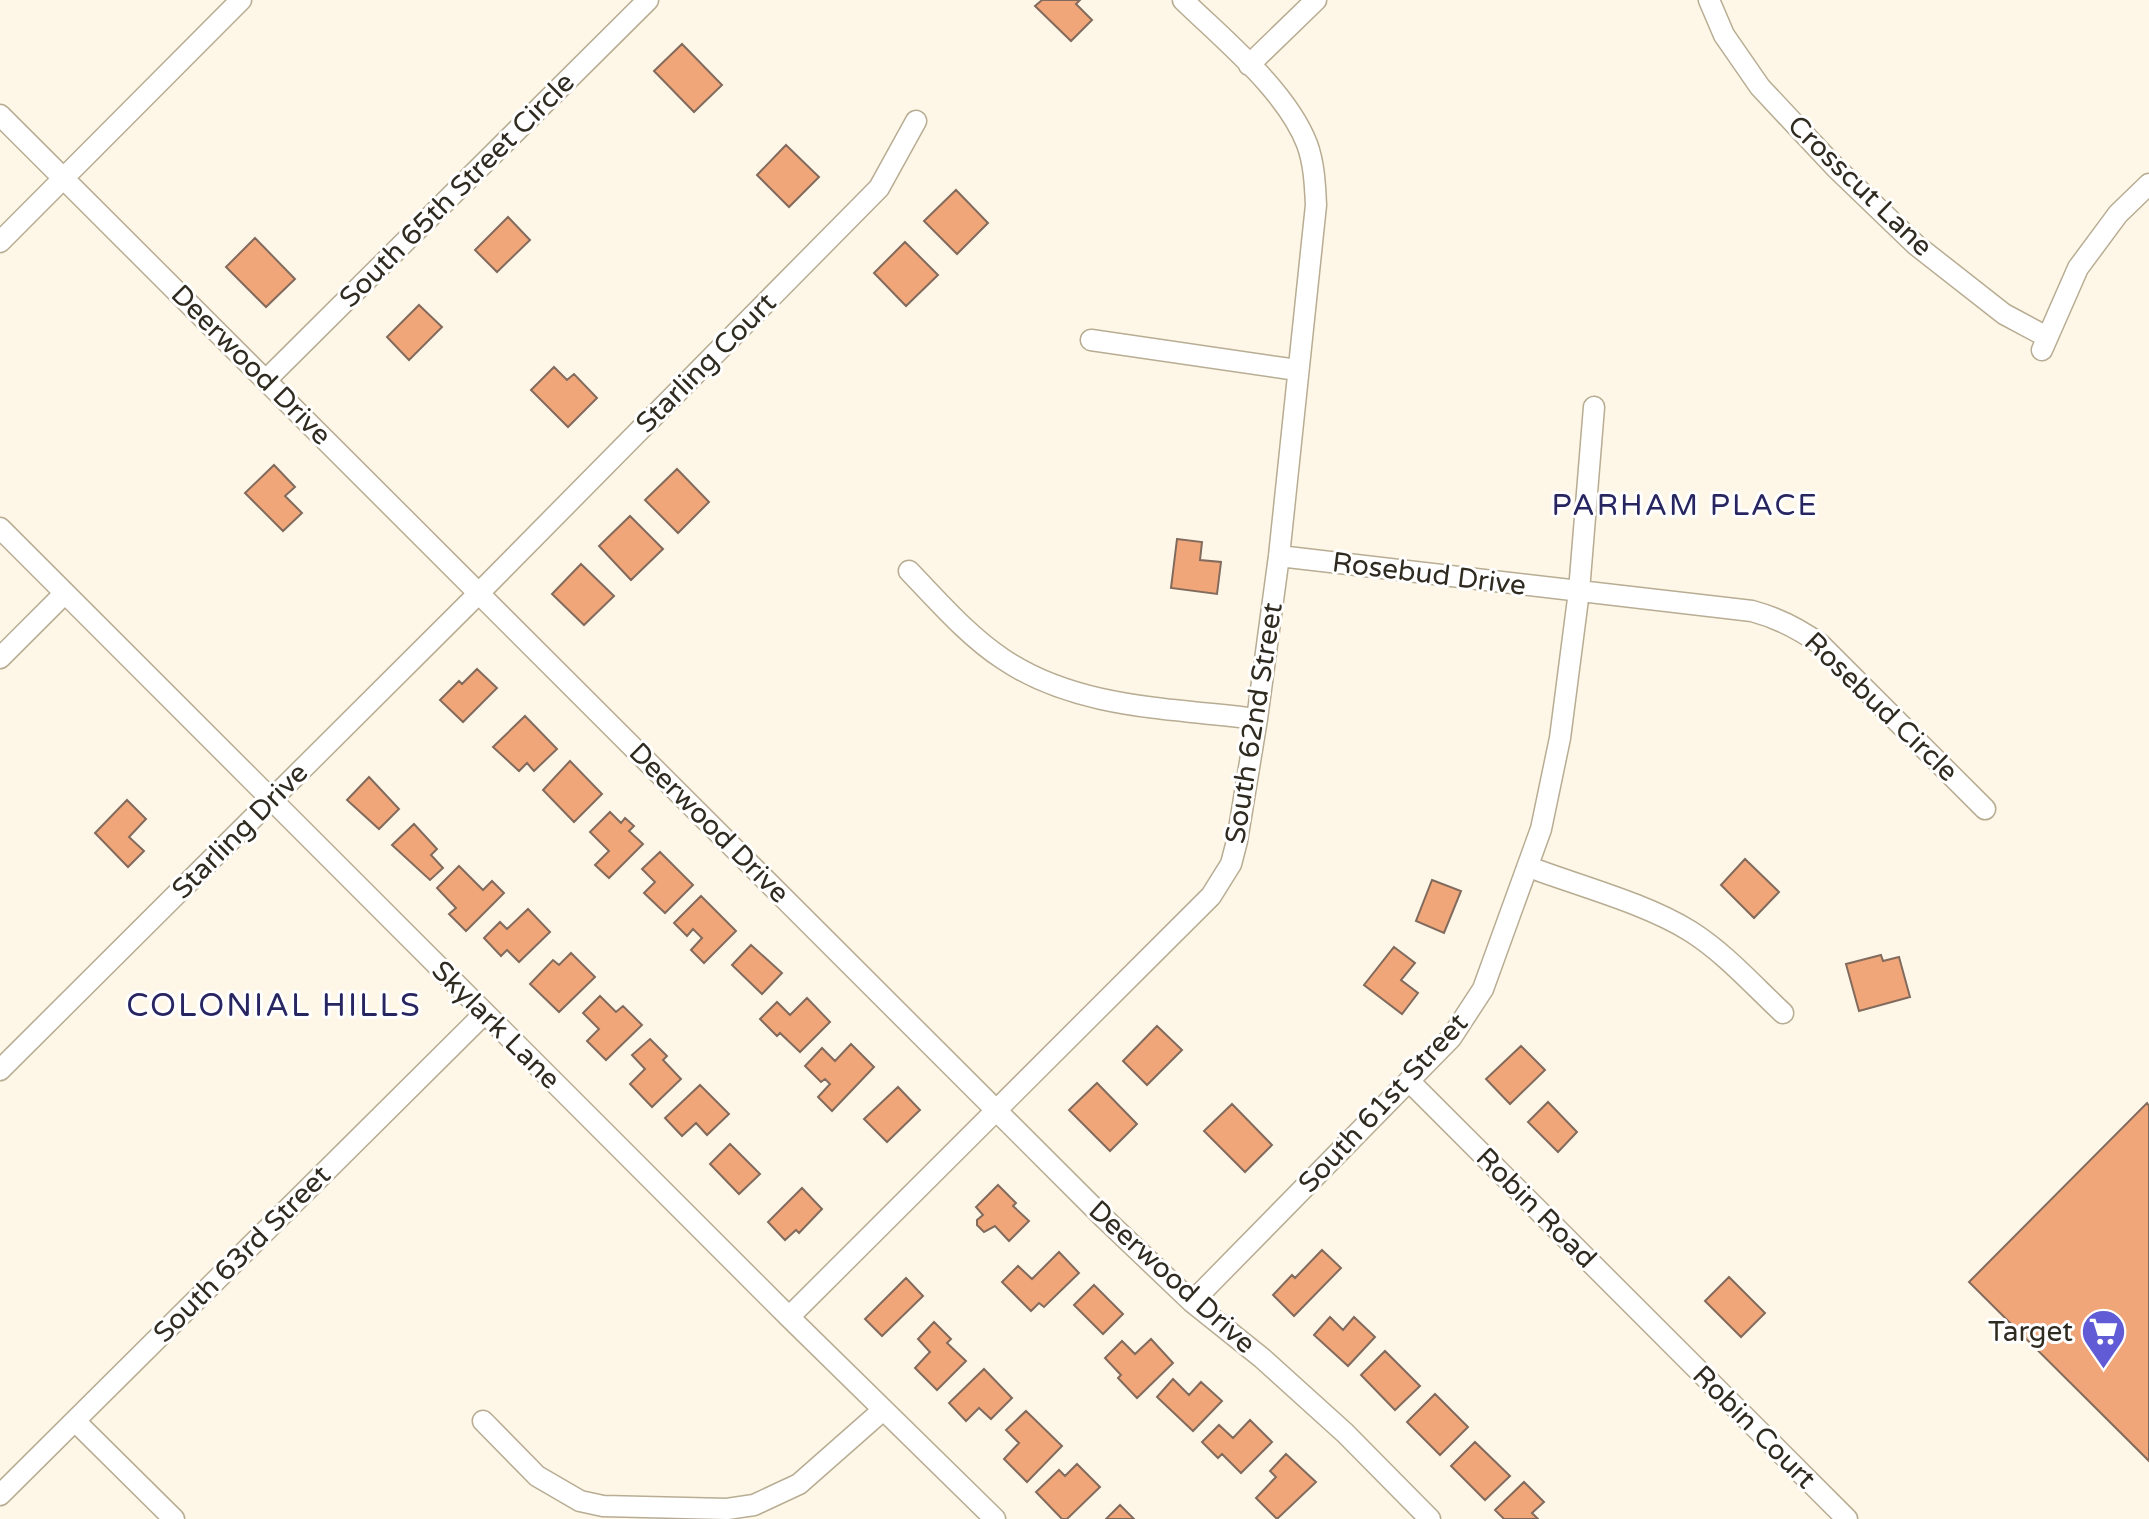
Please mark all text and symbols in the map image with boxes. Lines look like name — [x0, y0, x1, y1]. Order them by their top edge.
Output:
street label: South 65th Street Circle — [332, 65, 582, 315]
street label: Crosscut Lane — [1780, 108, 1940, 264]
street label: Deerwood Drive — [164, 278, 338, 452]
street label: Starling Court — [629, 286, 783, 440]
district label: PARHAM PLACE — [1551, 487, 1819, 524]
street label: Rosebud Drive — [1330, 545, 1528, 603]
street label: South 62nd Street — [1218, 600, 1290, 846]
street label: Rosebud Circle — [1797, 625, 1965, 789]
street label: Deerwood Drive — [622, 736, 796, 910]
street label: Starling Drive — [165, 756, 315, 906]
street label: Skylark Lane — [425, 954, 567, 1096]
district label: COLONIAL HILLS — [126, 987, 422, 1025]
street label: South 61st Street — [1291, 1006, 1475, 1200]
street label: Robin Road — [1469, 1141, 1603, 1275]
street label: South 63rd Street — [146, 1158, 338, 1350]
street label: Deerwood Drive — [1082, 1193, 1262, 1361]
supermarket icon: Target — [2080, 1308, 2128, 1371]
place label: Target — [1988, 1315, 2073, 1349]
street label: Robin Court — [1685, 1358, 1823, 1496]

